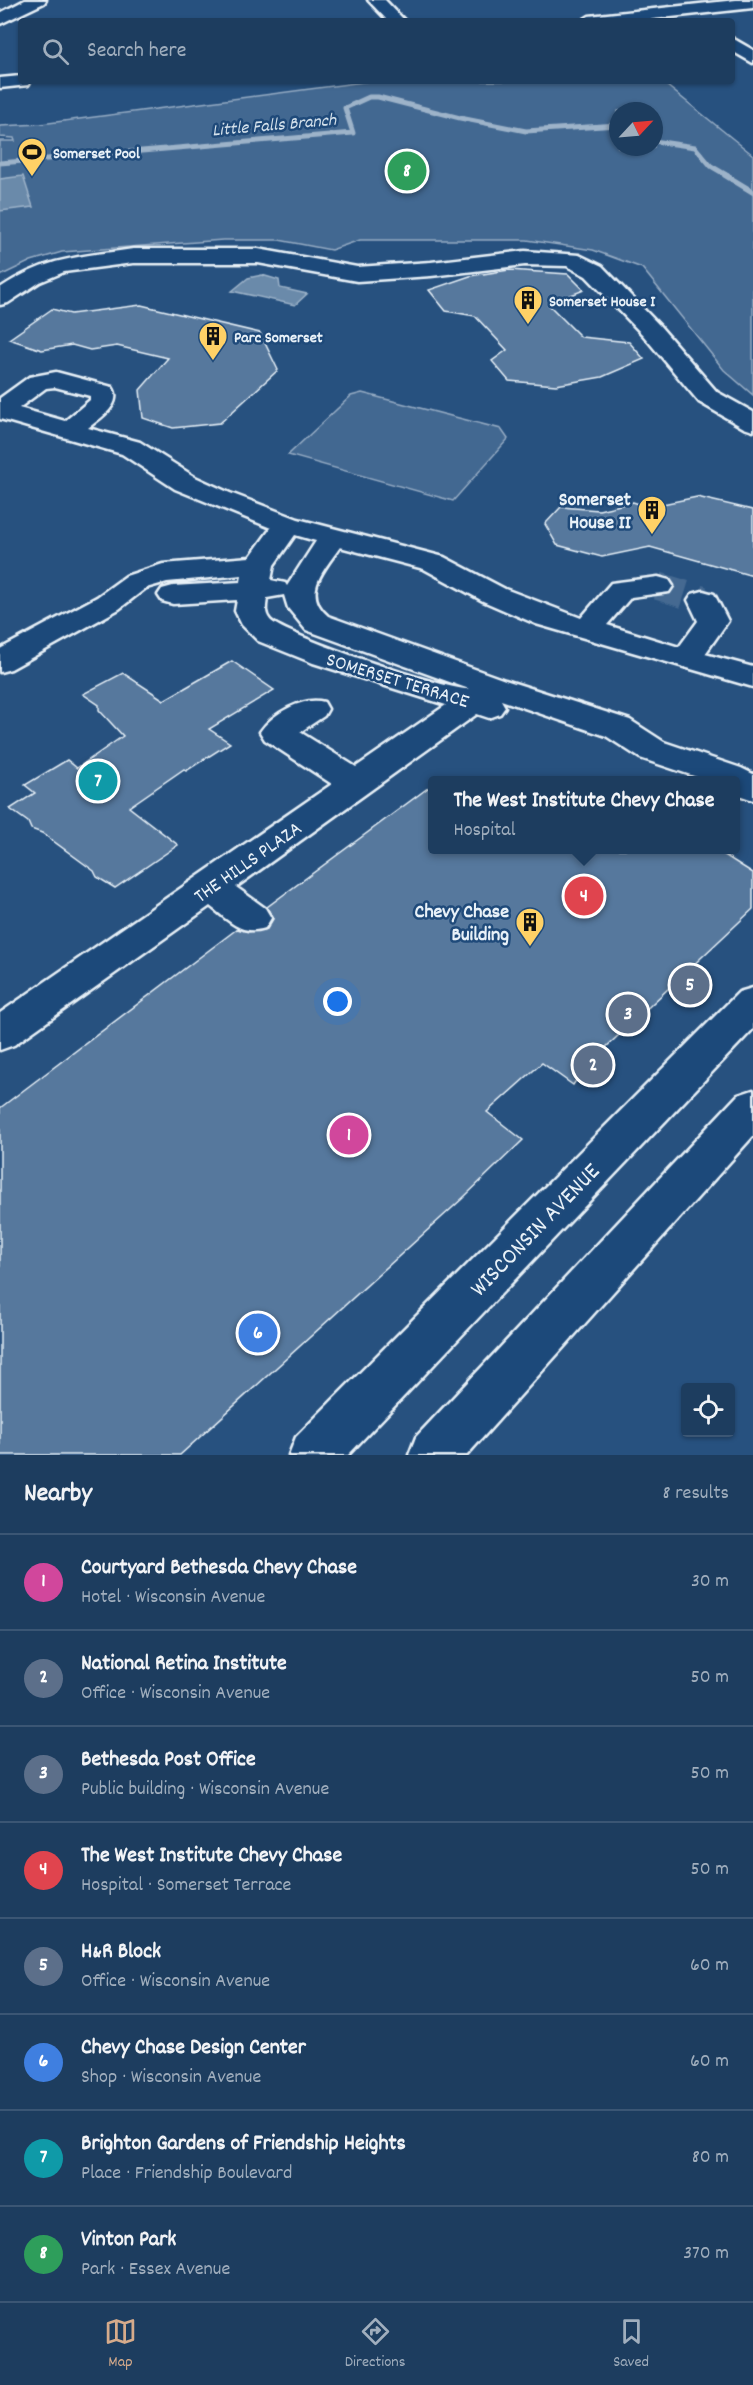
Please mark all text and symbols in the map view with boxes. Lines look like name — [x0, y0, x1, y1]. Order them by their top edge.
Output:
search box — [18, 18, 735, 84]
icon: search — [39, 35, 72, 68]
text: Search here — [87, 36, 186, 67]
north arrow — [609, 102, 663, 156]
water label: Little Falls Branch — [211, 109, 338, 144]
sports icon: Somerset Pool — [16, 136, 48, 178]
place label: Somerset Pool — [53, 143, 140, 166]
pin: 8 — [388, 148, 426, 194]
building icon: Somerset House I — [512, 284, 544, 326]
place label: Somerset House I — [549, 291, 656, 314]
building icon: Parc Somerset — [197, 320, 229, 362]
place label: Parc Somerset — [234, 327, 323, 350]
place label: Somerset House II — [559, 487, 632, 538]
building icon: Somerset House II — [636, 494, 668, 536]
street label: SOMERSET TERRACE — [322, 647, 472, 717]
pin: 7 — [78, 758, 118, 804]
popup — [428, 776, 740, 854]
text: The West Institute Chevy Chase — [453, 786, 715, 817]
street label: THE HILLS PLAZA — [189, 816, 308, 911]
text: Hospital — [453, 817, 515, 845]
pin: 4 — [564, 874, 604, 918]
place label: Chevy Chase Building — [415, 899, 509, 950]
building icon: Chevy Chase Building — [514, 906, 546, 948]
pin: 5 — [670, 962, 710, 1008]
your location — [323, 987, 352, 1016]
pin: 3 — [608, 992, 648, 1036]
pin: 2 — [574, 1042, 612, 1088]
pin: 1 — [330, 1112, 368, 1158]
street label: WISCONSIN AVENUE — [463, 1156, 609, 1306]
pin: 6 — [238, 1310, 278, 1356]
map controls — [681, 1383, 735, 1437]
button: locate — [681, 1383, 735, 1437]
text: Nearby — [24, 1476, 92, 1513]
text: 8 results — [663, 1480, 729, 1508]
text: Courtyard Bethesda Chevy Chase — [81, 1553, 357, 1584]
text: 1 — [41, 1568, 46, 1596]
text: 30 m — [691, 1568, 729, 1596]
text: Hotel · Wisconsin Avenue — [81, 1584, 265, 1612]
text: National Retina Institute — [81, 1649, 287, 1680]
text: 2 — [39, 1664, 48, 1692]
text: 50 m — [691, 1664, 729, 1692]
text: Office · Wisconsin Avenue — [81, 1680, 270, 1708]
text: Bethesda Post Office — [81, 1745, 256, 1776]
text: 3 — [39, 1760, 48, 1788]
text: 50 m — [691, 1760, 729, 1788]
text: Public building · Wisconsin Avenue — [81, 1776, 329, 1804]
text: The West Institute Chevy Chase — [81, 1841, 342, 1872]
text: 4 — [39, 1856, 48, 1884]
text: 50 m — [691, 1856, 729, 1884]
text: Hospital · Somerset Terrace — [81, 1872, 291, 1900]
text: H&R Block — [81, 1937, 161, 1968]
text: 5 — [39, 1952, 48, 1980]
text: 60 m — [690, 1952, 729, 1980]
text: Office · Wisconsin Avenue — [81, 1968, 270, 1996]
text: Chevy Chase Design Center — [81, 2033, 306, 2064]
text: 6 — [39, 2048, 48, 2076]
text: 60 m — [690, 2048, 729, 2076]
text: Shop · Wisconsin Avenue — [81, 2064, 261, 2092]
text: Brighton Gardens of Friendship Heights — [81, 2129, 406, 2160]
text: 7 — [40, 2144, 47, 2172]
text: 80 m — [692, 2144, 729, 2172]
text: Place · Friendship Boulevard — [81, 2160, 292, 2188]
text: Vinton Park — [81, 2225, 176, 2256]
text: 8 — [39, 2240, 48, 2268]
text: 370 m — [683, 2240, 729, 2268]
text: Park · Essex Avenue — [81, 2256, 230, 2284]
tab: Map — [104, 2315, 137, 2374]
tab: Directions — [345, 2315, 405, 2374]
tab: Saved — [613, 2315, 649, 2374]

